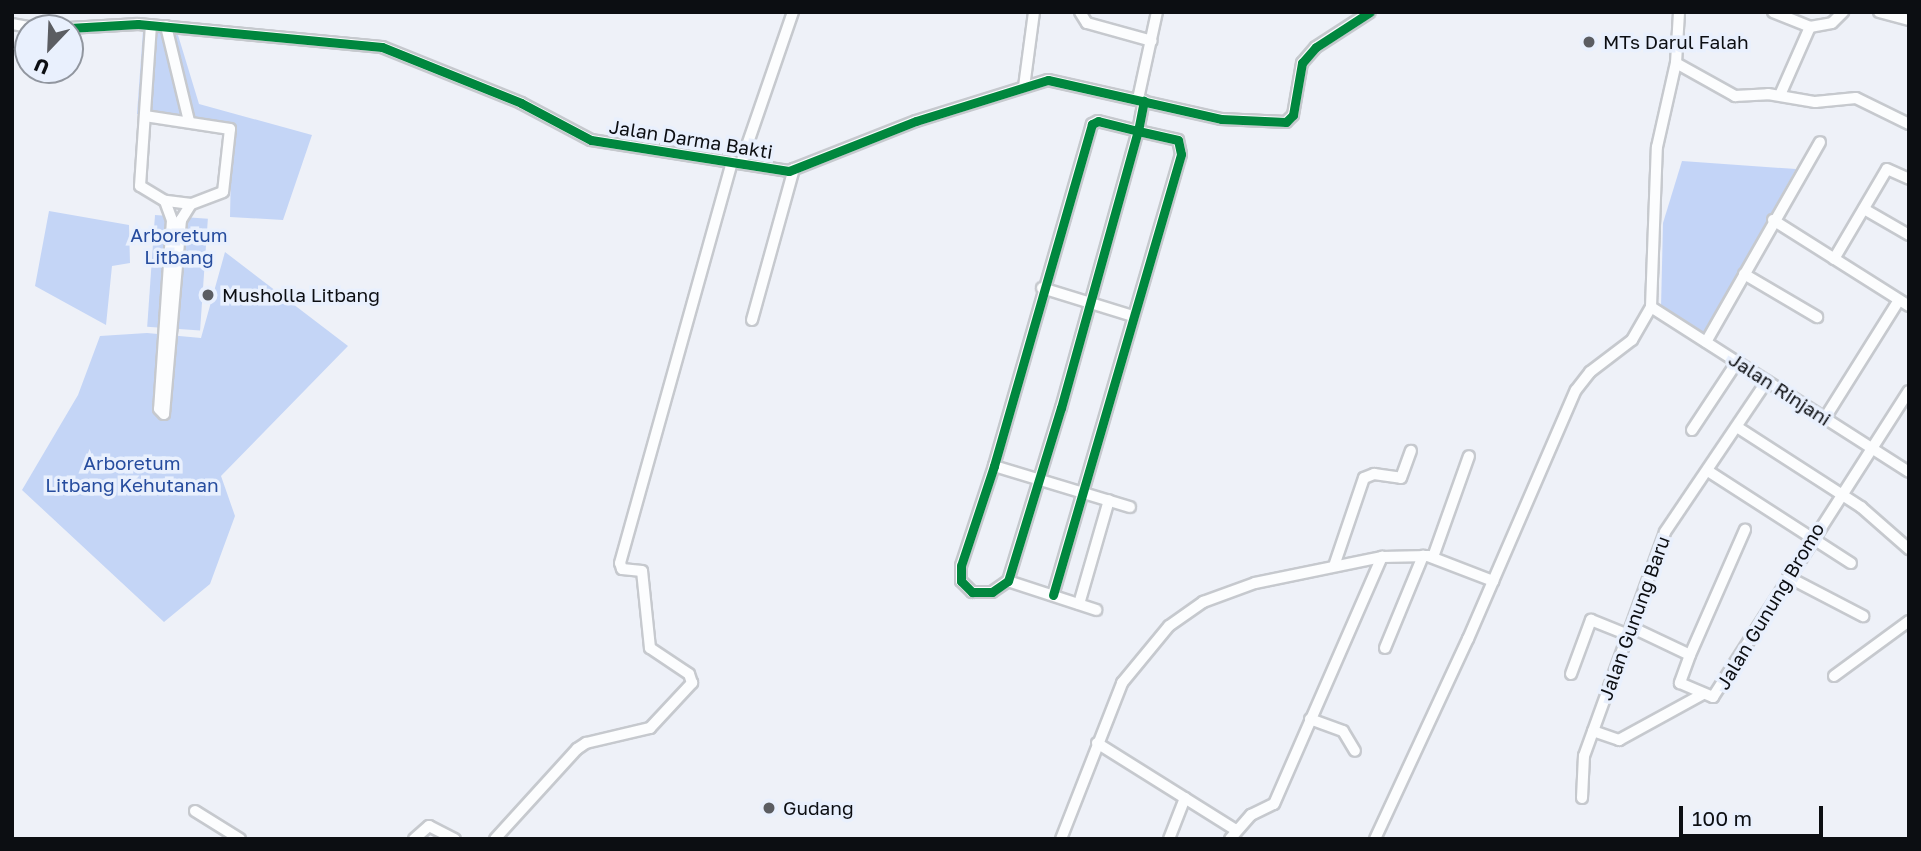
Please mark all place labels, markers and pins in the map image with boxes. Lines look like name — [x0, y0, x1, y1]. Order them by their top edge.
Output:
place label: MTs Darul Falah — [1603, 31, 1749, 53]
marker: MTs Darul Falah — [1581, 34, 1597, 50]
place label: Musholla Litbang — [222, 284, 380, 306]
marker: Musholla Litbang — [200, 287, 216, 303]
place label: Gudang — [783, 797, 854, 819]
marker: Gudang — [761, 800, 777, 816]

